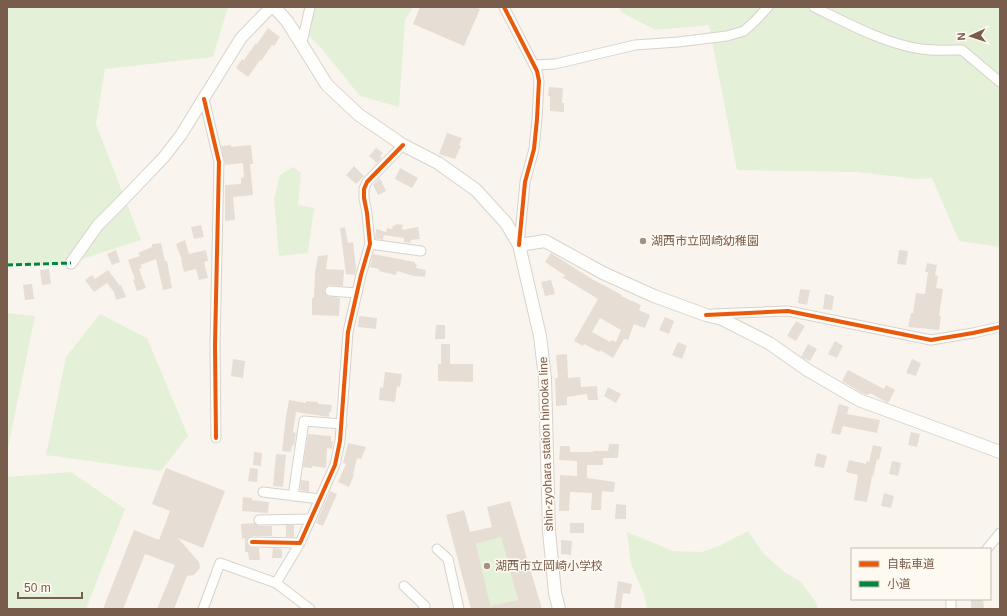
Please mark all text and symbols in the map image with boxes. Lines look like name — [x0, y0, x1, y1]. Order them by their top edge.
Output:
north arrow — [951, 16, 991, 56]
text: N — [955, 32, 967, 41]
place label: 湖西市立岡崎幼稚園 — [651, 234, 759, 248]
marker: 湖西市立岡崎幼稚園 — [638, 236, 648, 246]
street label: shin-zyohara station hinooka line — [536, 356, 556, 532]
legend — [851, 548, 991, 600]
text: 自転車道 — [887, 557, 935, 571]
place label: 湖西市立岡崎小学校 — [495, 559, 603, 573]
marker: 湖西市立岡崎小学校 — [482, 561, 492, 571]
scale bar — [18, 574, 82, 600]
text: 小道 — [887, 577, 911, 591]
text: 50 m — [24, 581, 51, 595]

